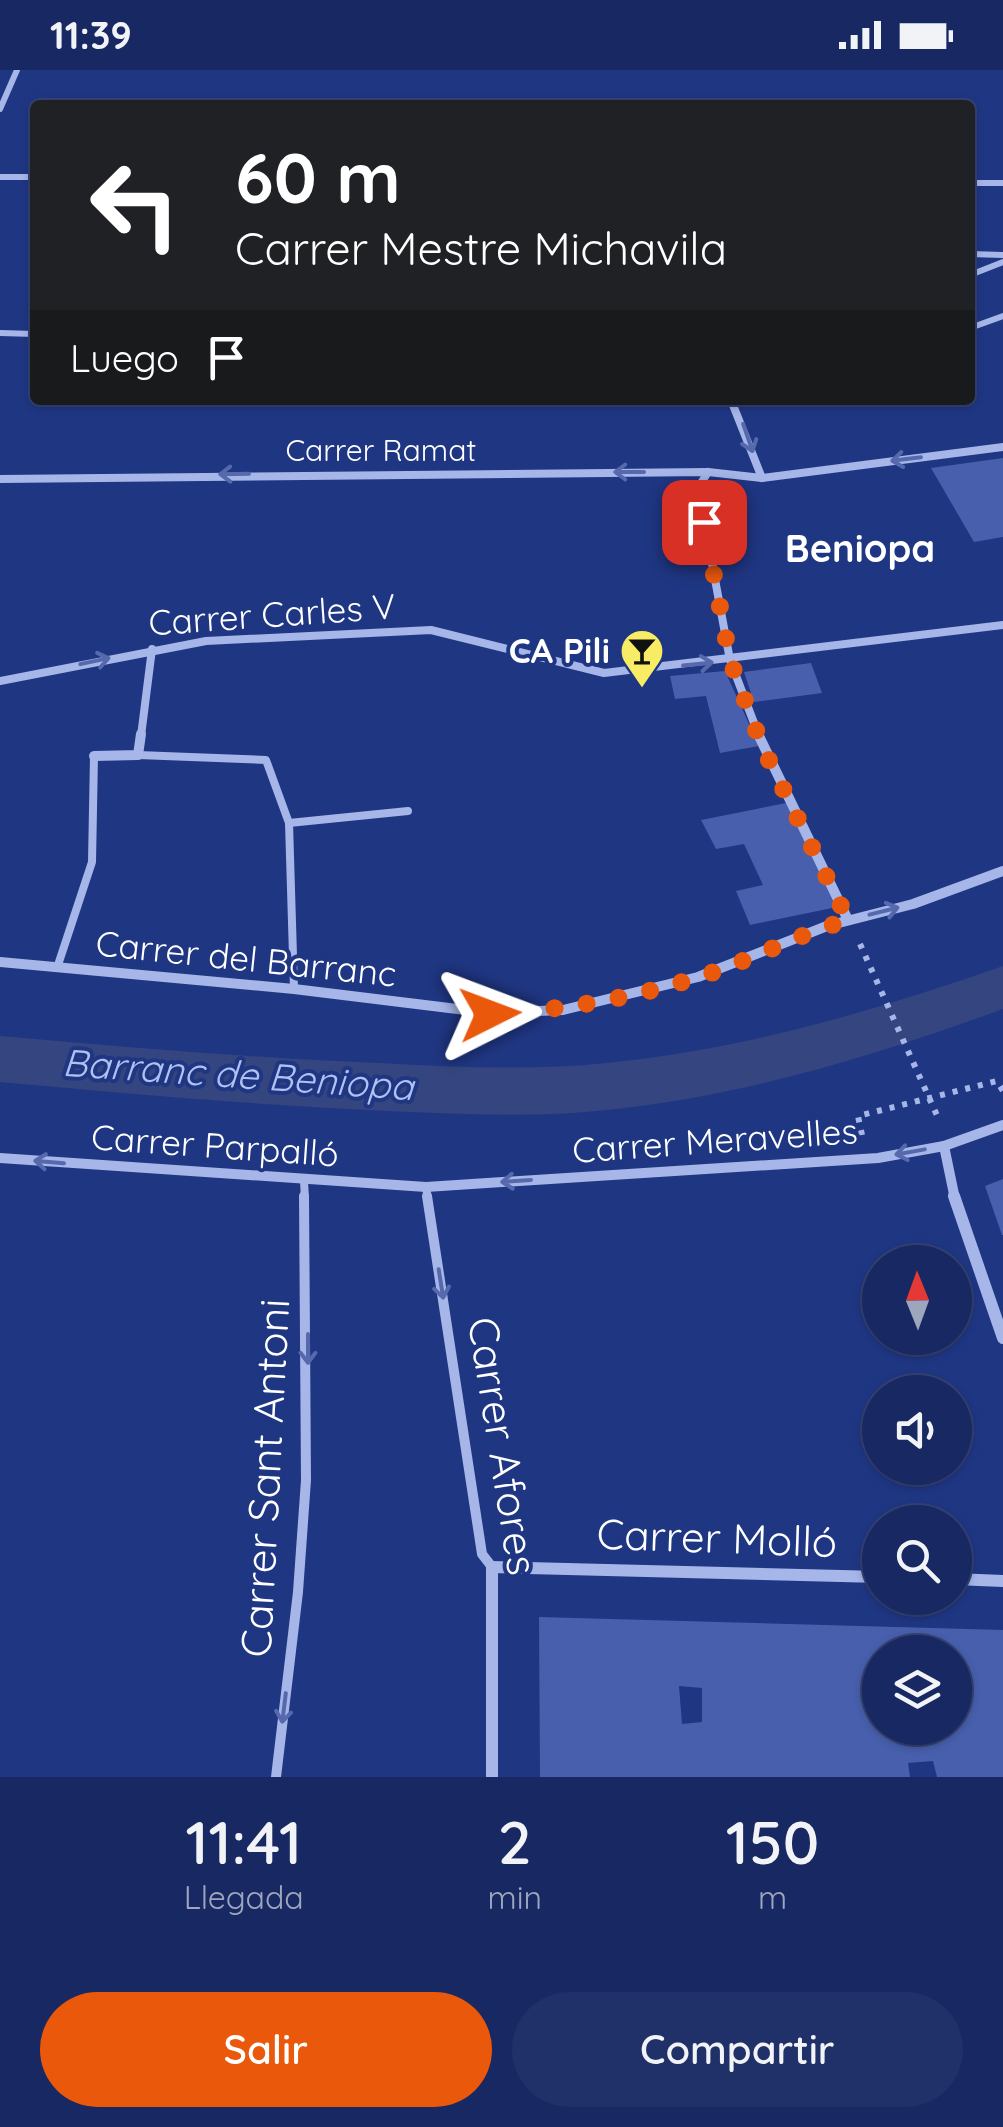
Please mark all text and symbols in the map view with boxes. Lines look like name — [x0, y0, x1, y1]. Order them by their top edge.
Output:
text: 11:39 — [50, 11, 132, 59]
text: 60 m — [235, 133, 401, 221]
icon: left — [70, 140, 200, 270]
text: Carrer Mestre Michavila — [235, 220, 727, 276]
icon: arrive — [199, 330, 254, 385]
text: Luego — [70, 334, 179, 382]
one-way arrow — [740, 421, 758, 453]
street label: Carrer Ramat — [285, 431, 477, 469]
one-way arrow — [891, 451, 923, 469]
one-way arrow — [614, 462, 646, 482]
one-way arrow — [219, 465, 251, 484]
pin — [662, 480, 747, 565]
icon: arrive — [677, 495, 732, 550]
district label: Beniopa — [785, 524, 935, 572]
street label: Carrer Carles V — [147, 583, 397, 645]
place label: CA Pili — [509, 628, 610, 672]
bar icon: CA Pili — [619, 628, 665, 689]
one-way arrow — [79, 651, 111, 669]
one-way arrow — [681, 654, 713, 673]
one-way arrow — [867, 901, 899, 919]
street label: Carrer del Barranc — [94, 920, 398, 996]
position arrow — [438, 962, 542, 1066]
water label: Barranc de Beniopa — [61, 1038, 417, 1110]
street label: Carrer Meravelles — [571, 1108, 859, 1172]
street label: Carrer Parpalló — [90, 1114, 340, 1176]
one-way arrow — [894, 1143, 926, 1162]
one-way arrow — [34, 1152, 66, 1171]
one-way arrow — [500, 1172, 532, 1191]
north arrow — [862, 1245, 972, 1355]
map controls — [862, 1245, 972, 1745]
one-way arrow — [432, 1267, 451, 1299]
street label: Carrer Sant Antoni — [229, 1297, 300, 1659]
street label: Carrer Afores — [457, 1313, 550, 1579]
one-way arrow — [299, 1332, 318, 1364]
button: sound — [862, 1375, 972, 1485]
button: search — [862, 1505, 972, 1615]
street label: Carrer Molló — [596, 1507, 838, 1568]
button: layers — [862, 1635, 972, 1745]
one-way arrow — [275, 1691, 293, 1723]
text: 11:41 — [186, 1804, 302, 1879]
text: 2 — [498, 1804, 532, 1879]
text: 150 — [726, 1804, 819, 1879]
text: Llegada — [184, 1877, 304, 1917]
text: min — [488, 1877, 542, 1917]
text: m — [758, 1877, 787, 1917]
button: Salir — [40, 1992, 492, 2107]
button: Compartir — [512, 1992, 963, 2107]

